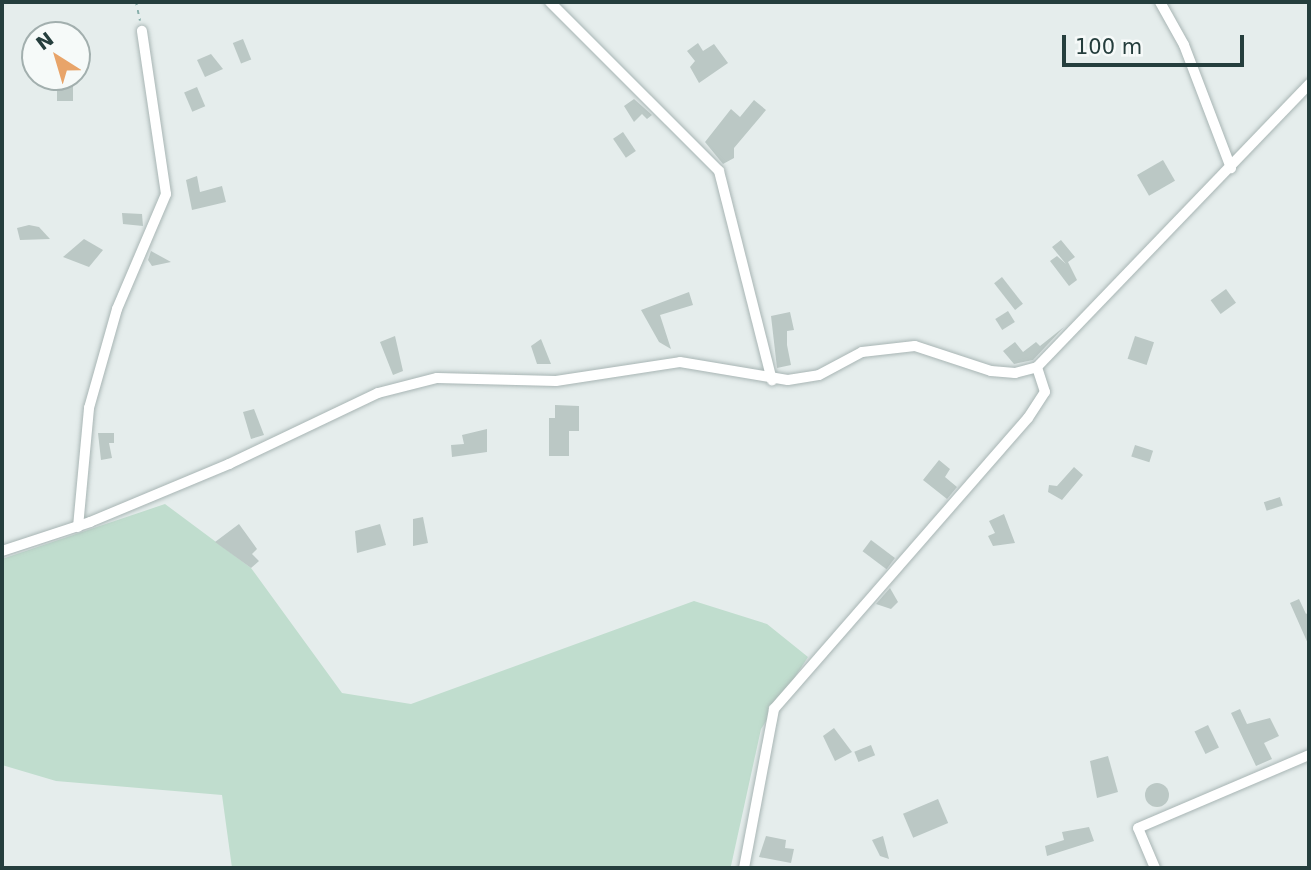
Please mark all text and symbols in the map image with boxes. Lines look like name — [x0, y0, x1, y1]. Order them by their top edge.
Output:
north arrow — [21, 21, 91, 91]
scale bar — [1066, 21, 1248, 65]
text: N — [32, 27, 58, 54]
text: 100 m — [1075, 35, 1142, 59]

